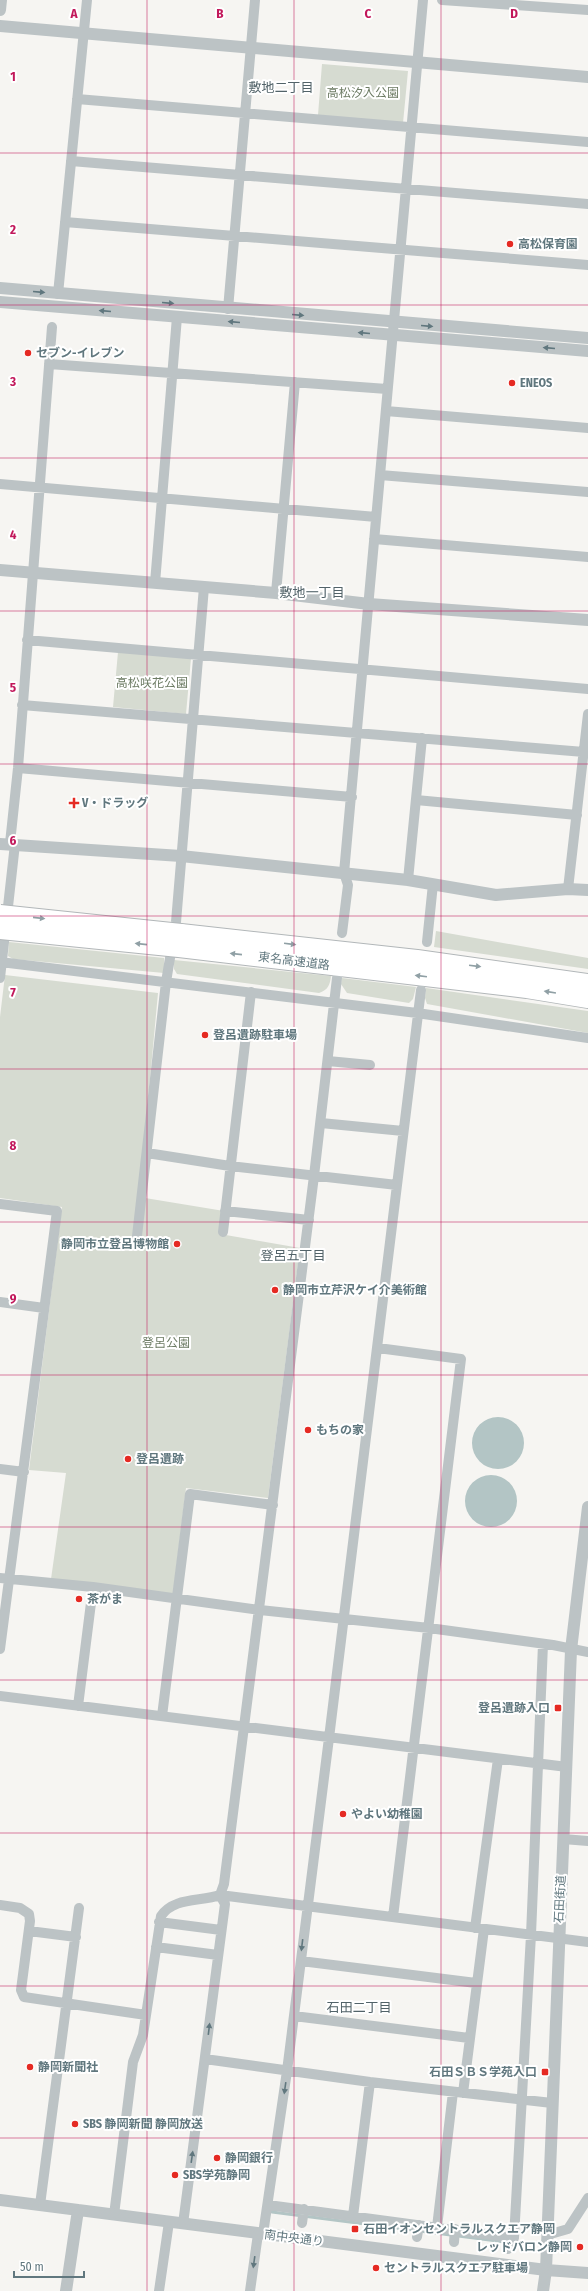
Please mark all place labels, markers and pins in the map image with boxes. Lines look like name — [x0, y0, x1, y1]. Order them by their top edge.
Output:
place label: 高松保育園 — [518, 237, 578, 251]
marker: 高松保育園 — [505, 239, 515, 249]
place label: セブン-イレブン — [36, 346, 125, 360]
marker: セブン-イレブン — [23, 348, 33, 358]
place label: ENEOS — [520, 376, 552, 390]
marker: ENEOS — [507, 378, 517, 388]
place label: V・ドラッグ — [81, 796, 148, 810]
marker: V・ドラッグ — [69, 798, 79, 808]
place label: 登呂遺跡駐車場 — [213, 1028, 297, 1042]
marker: 登呂遺跡駐車場 — [200, 1030, 210, 1040]
place label: 静岡市立登呂博物館 — [61, 1237, 169, 1251]
marker: 静岡市立登呂博物館 — [172, 1239, 182, 1249]
place label: 静岡市立芹沢ケイ介美術館 — [283, 1283, 427, 1297]
marker: 静岡市立芹沢ケイ介美術館 — [270, 1285, 280, 1295]
place label: もちの家 — [316, 1423, 364, 1437]
marker: もちの家 — [303, 1425, 313, 1435]
place label: 登呂遺跡 — [136, 1452, 184, 1466]
marker: 登呂遺跡 — [123, 1454, 133, 1464]
place label: 茶がま — [87, 1592, 123, 1606]
marker: 茶がま — [74, 1594, 84, 1604]
place label: 登呂遺跡入口 — [478, 1701, 550, 1715]
marker: 登呂遺跡入口 — [553, 1703, 563, 1713]
place label: やよい幼稚園 — [351, 1807, 423, 1821]
marker: やよい幼稚園 — [338, 1809, 348, 1819]
place label: 静岡新聞社 — [38, 2060, 98, 2074]
marker: 静岡新聞社 — [25, 2062, 35, 2072]
place label: 石田ＳＢＳ学苑入口 — [429, 2065, 537, 2079]
marker: 石田ＳＢＳ学苑入口 — [540, 2067, 550, 2077]
place label: SBS 静岡新聞 静岡放送 — [83, 2117, 203, 2131]
marker: SBS 静岡新聞 静岡放送 — [70, 2119, 80, 2129]
place label: 静岡銀行 — [225, 2151, 273, 2165]
marker: 静岡銀行 — [212, 2153, 222, 2163]
place label: SBS学苑静岡 — [183, 2168, 250, 2182]
marker: SBS学苑静岡 — [170, 2170, 180, 2180]
place label: 石田イオンセントラルスクエア静岡 — [363, 2222, 555, 2236]
marker: 石田イオンセントラルスクエア静岡 — [350, 2224, 360, 2234]
place label: レッドバロン静岡 — [476, 2240, 572, 2254]
marker: レッドバロン静岡 — [575, 2242, 585, 2252]
place label: セントラルスクエア駐車場 — [384, 2261, 528, 2275]
marker: セントラルスクエア駐車場 — [371, 2263, 381, 2273]

